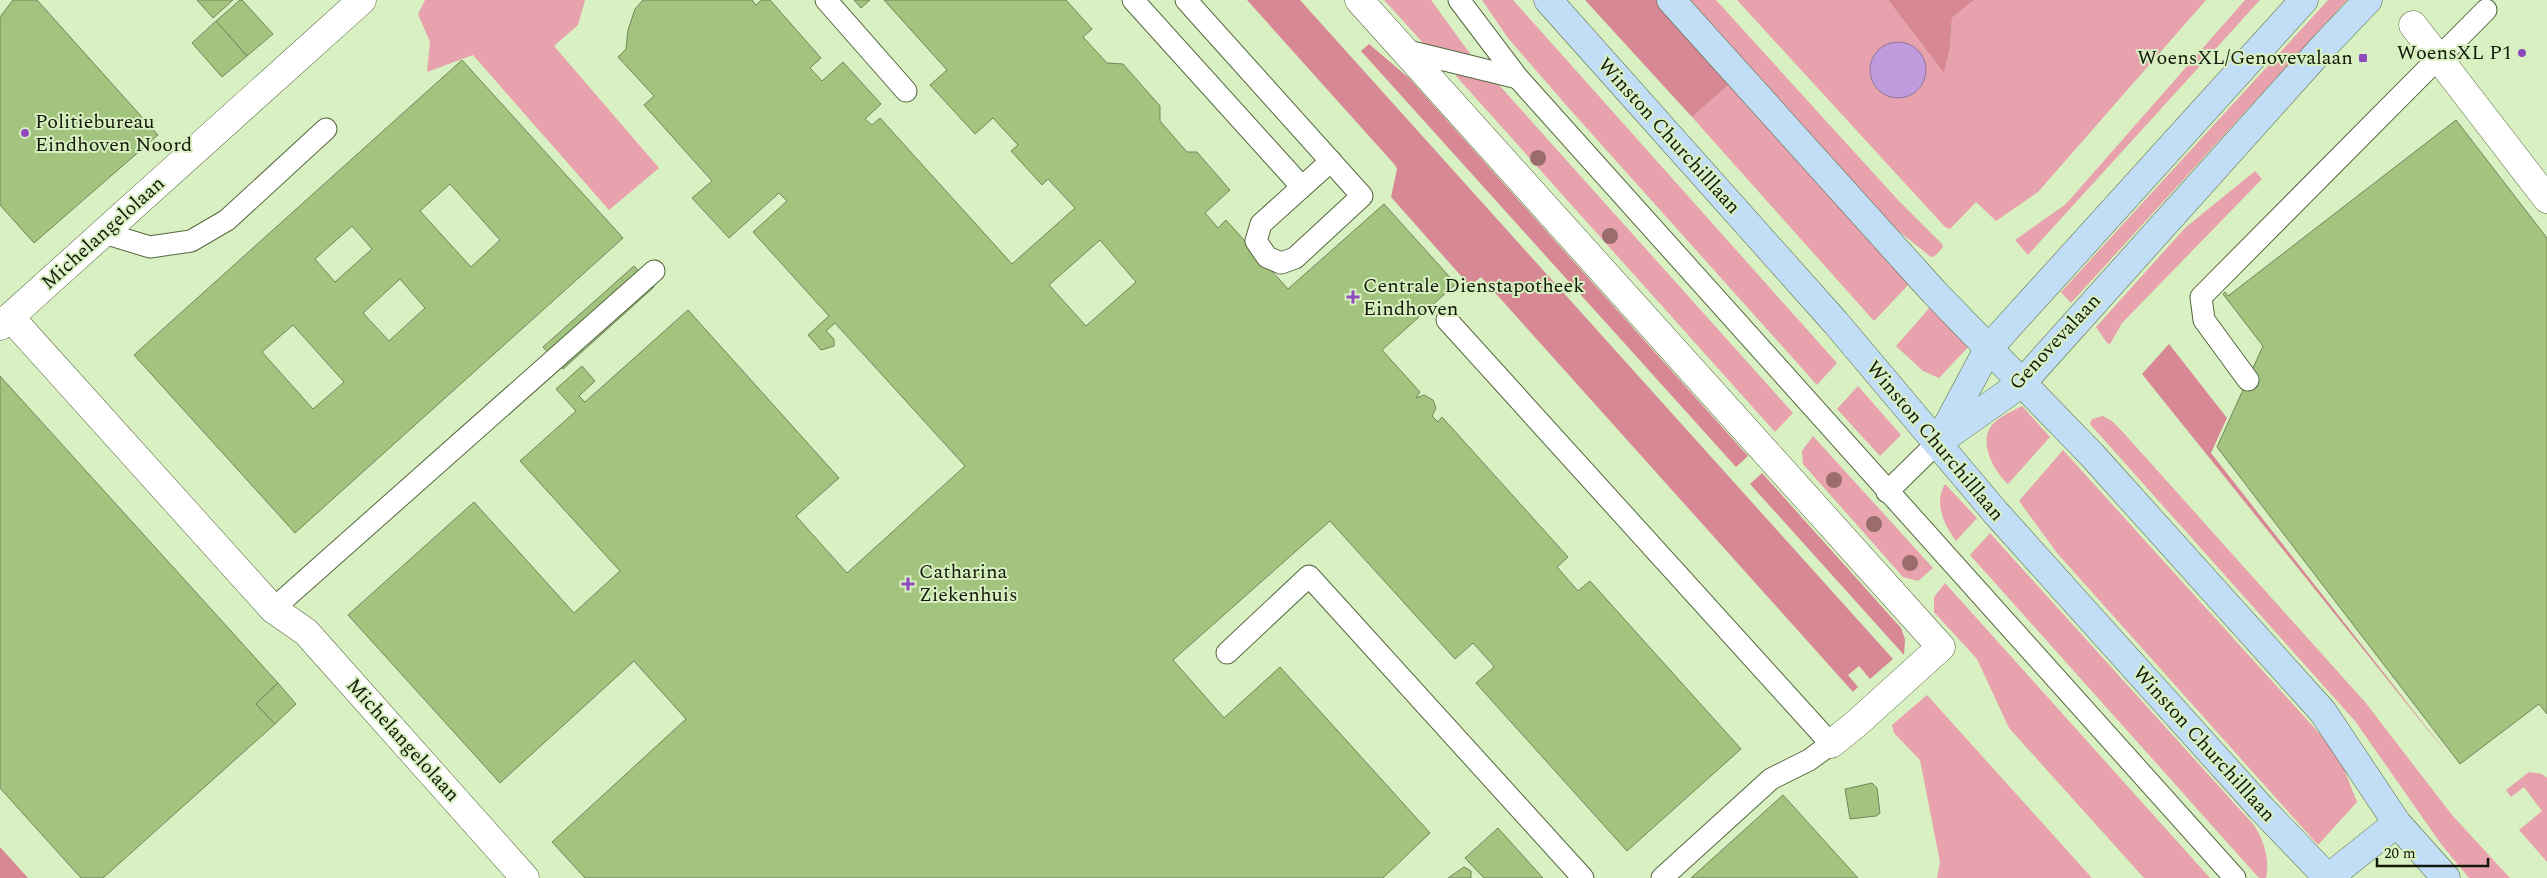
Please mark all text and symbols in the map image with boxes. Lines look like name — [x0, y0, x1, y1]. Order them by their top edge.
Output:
place label: WoensXL P1 — [2397, 38, 2512, 68]
place label: WoensXL/Genovevalaan — [2137, 43, 2353, 73]
marker: WoensXL P1 — [2516, 47, 2528, 59]
street label: Winston Churchilllaan — [1590, 51, 1748, 221]
marker: WoensXL/Genovevalaan — [2357, 52, 2369, 64]
place label: Politiebureau Eindhoven Noord — [35, 107, 192, 160]
marker: Politiebureau Eindhoven Noord — [19, 127, 31, 139]
street label: Michelangelolaan — [34, 169, 172, 297]
place label: Centrale Dienstapotheek Eindhoven — [1363, 271, 1584, 324]
street label: Genovevalaan — [2002, 287, 2108, 397]
marker: Centrale Dienstapotheek Eindhoven — [1347, 291, 1359, 303]
street label: Winston Churchilllaan — [1859, 354, 2011, 528]
place label: Catharina Ziekenhuis — [919, 557, 1018, 610]
marker: Catharina Ziekenhuis — [901, 577, 915, 591]
street label: Winston Churchilllaan — [2125, 659, 2283, 829]
street label: Michelangelolaan — [339, 671, 467, 809]
scale bar — [2377, 836, 2488, 868]
text: 20 m — [2384, 842, 2416, 865]

